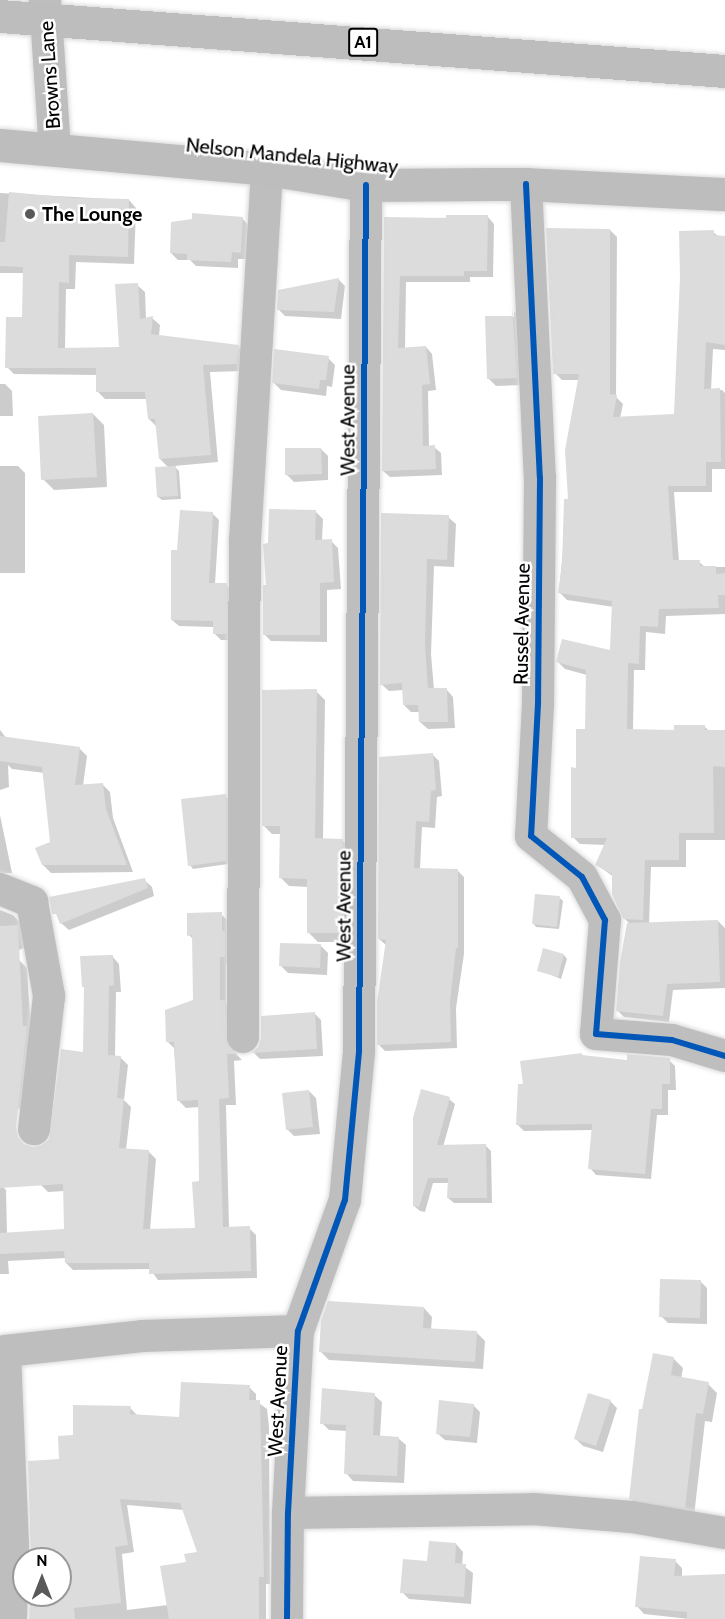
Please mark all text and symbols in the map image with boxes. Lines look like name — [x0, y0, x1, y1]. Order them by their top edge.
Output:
street label: Browns Lane — [34, 20, 66, 130]
road number: A1 — [348, 27, 378, 57]
street label: Nelson Mandela Highway — [185, 133, 399, 179]
place label: The Lounge — [42, 202, 142, 226]
marker: The Lounge — [23, 207, 37, 221]
street label: West Avenue — [336, 364, 360, 476]
street label: Russel Avenue — [509, 563, 535, 685]
street label: West Avenue — [332, 850, 356, 962]
street label: West Avenue — [263, 1345, 293, 1457]
north arrow — [12, 1547, 72, 1607]
text: N — [36, 1551, 48, 1570]

